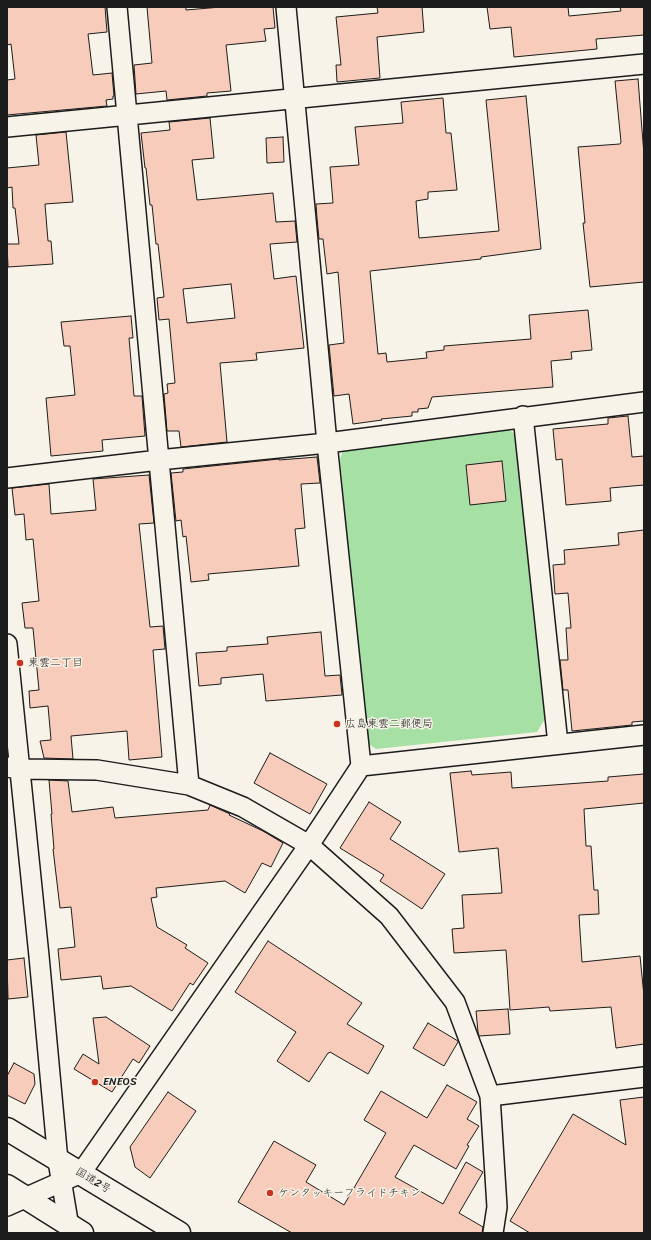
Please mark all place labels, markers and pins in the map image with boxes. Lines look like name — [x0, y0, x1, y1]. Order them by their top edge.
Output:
place label: 東雲二丁目 — [28, 656, 83, 670]
marker: 東雲二丁目 — [15, 658, 25, 668]
place label: 広島東雲二郵便局 — [345, 717, 433, 731]
marker: 広島東雲二郵便局 — [332, 719, 342, 729]
place label: ENEOS — [103, 1075, 137, 1089]
marker: ENEOS — [90, 1077, 100, 1087]
place label: ケンタッキーフライドチキン — [278, 1186, 421, 1200]
marker: ケンタッキーフライドチキン — [265, 1188, 275, 1198]

